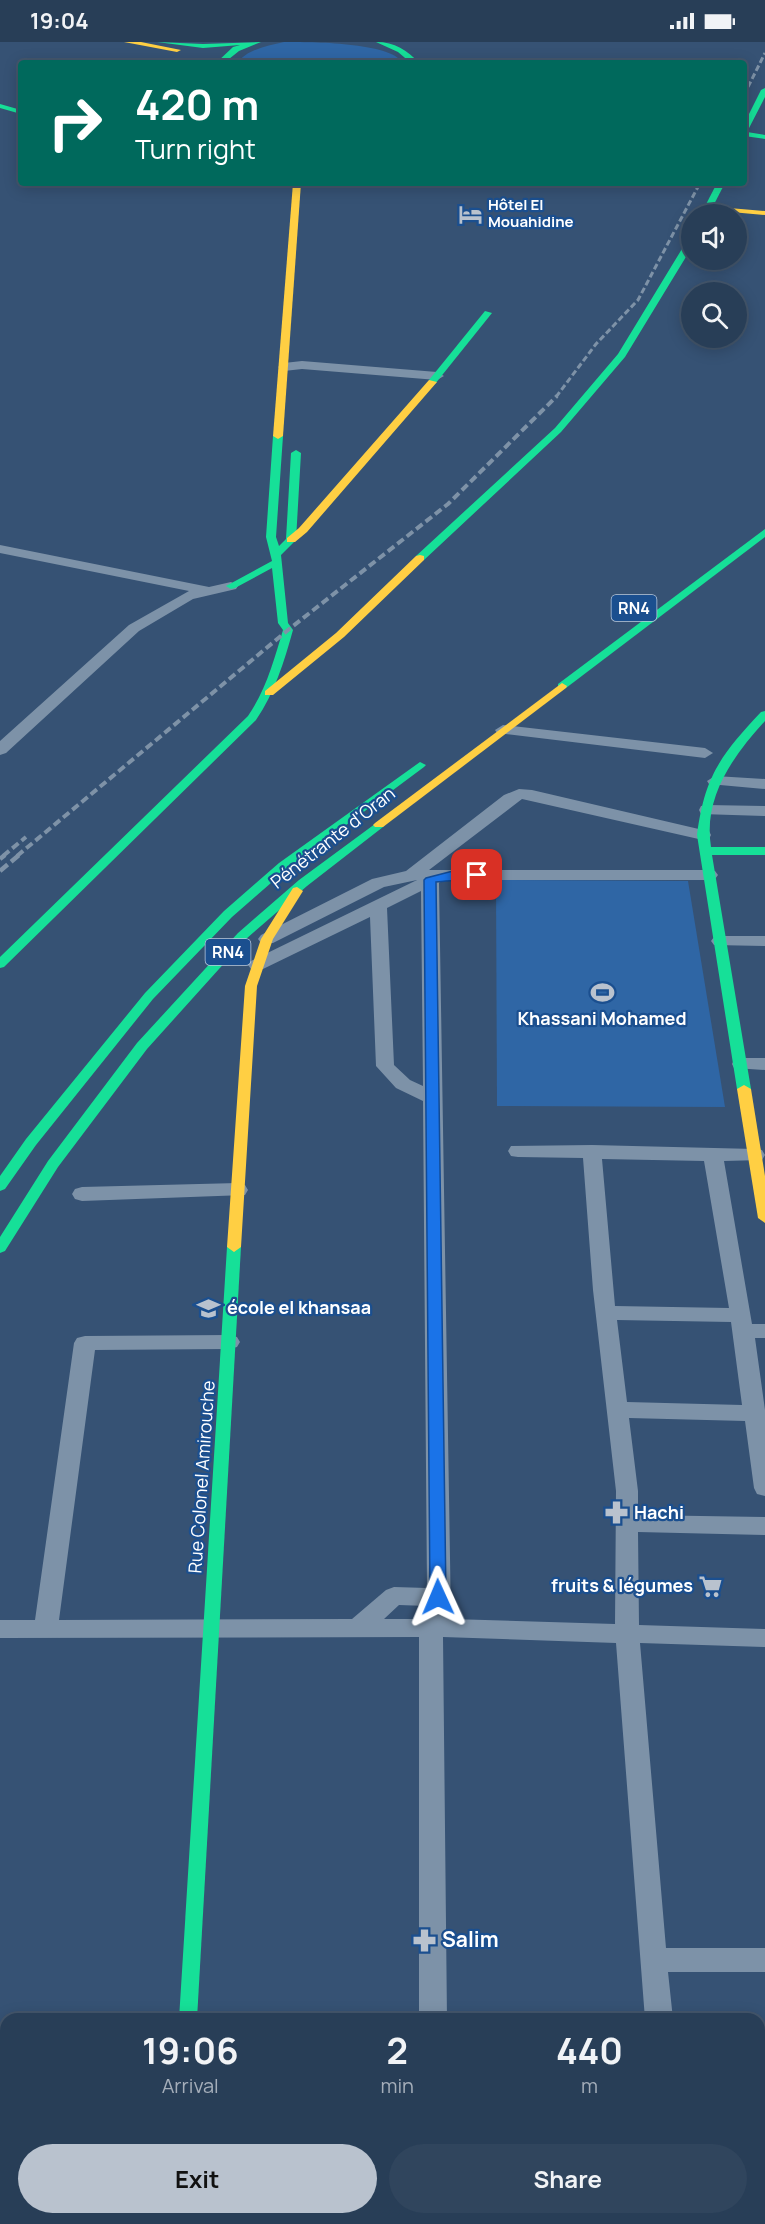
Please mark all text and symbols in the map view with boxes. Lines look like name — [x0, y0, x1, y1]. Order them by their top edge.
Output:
text: 19:04 — [30, 6, 89, 36]
text: 420 m — [135, 75, 259, 133]
icon: right — [36, 84, 114, 162]
text: Turn right — [135, 130, 256, 167]
place label: Hôtel El Mouahidine — [488, 194, 573, 232]
hotel icon: Hôtel El Mouahidine — [457, 201, 483, 227]
map controls — [681, 204, 747, 348]
button: sound — [681, 204, 747, 270]
button: search — [681, 282, 747, 348]
road number: RN4 — [612, 595, 656, 621]
street label: Pénétrante d'Oran — [265, 781, 400, 893]
pin — [451, 849, 502, 900]
icon: arrive — [460, 858, 493, 891]
road number: RN4 — [206, 939, 250, 965]
sports icon: Khassani Mohamed — [589, 980, 615, 1006]
place label: Khassani Mohamed — [517, 1006, 687, 1030]
school or university icon: école el khansaa — [196, 1295, 222, 1321]
place label: école el khansaa — [227, 1295, 371, 1319]
street label: Rue Colonel Amirouche — [182, 1380, 220, 1574]
pharmacy icon: Hachi — [603, 1500, 629, 1526]
place label: Hachi — [634, 1500, 684, 1524]
position arrow — [406, 1565, 470, 1629]
place label: fruits & légumes — [551, 1573, 693, 1597]
supermarket icon: fruits & légumes — [698, 1573, 724, 1599]
place label: Salim — [442, 1925, 499, 1953]
pharmacy icon: Salim — [411, 1927, 437, 1953]
text: 19:06 — [142, 2026, 239, 2075]
text: 2 — [387, 2026, 408, 2075]
text: 440 — [556, 2026, 623, 2075]
text: Arrival — [162, 2072, 219, 2099]
text: min — [380, 2072, 414, 2099]
text: m — [581, 2072, 598, 2099]
button: Exit — [18, 2144, 377, 2213]
button: Share — [389, 2144, 747, 2213]

